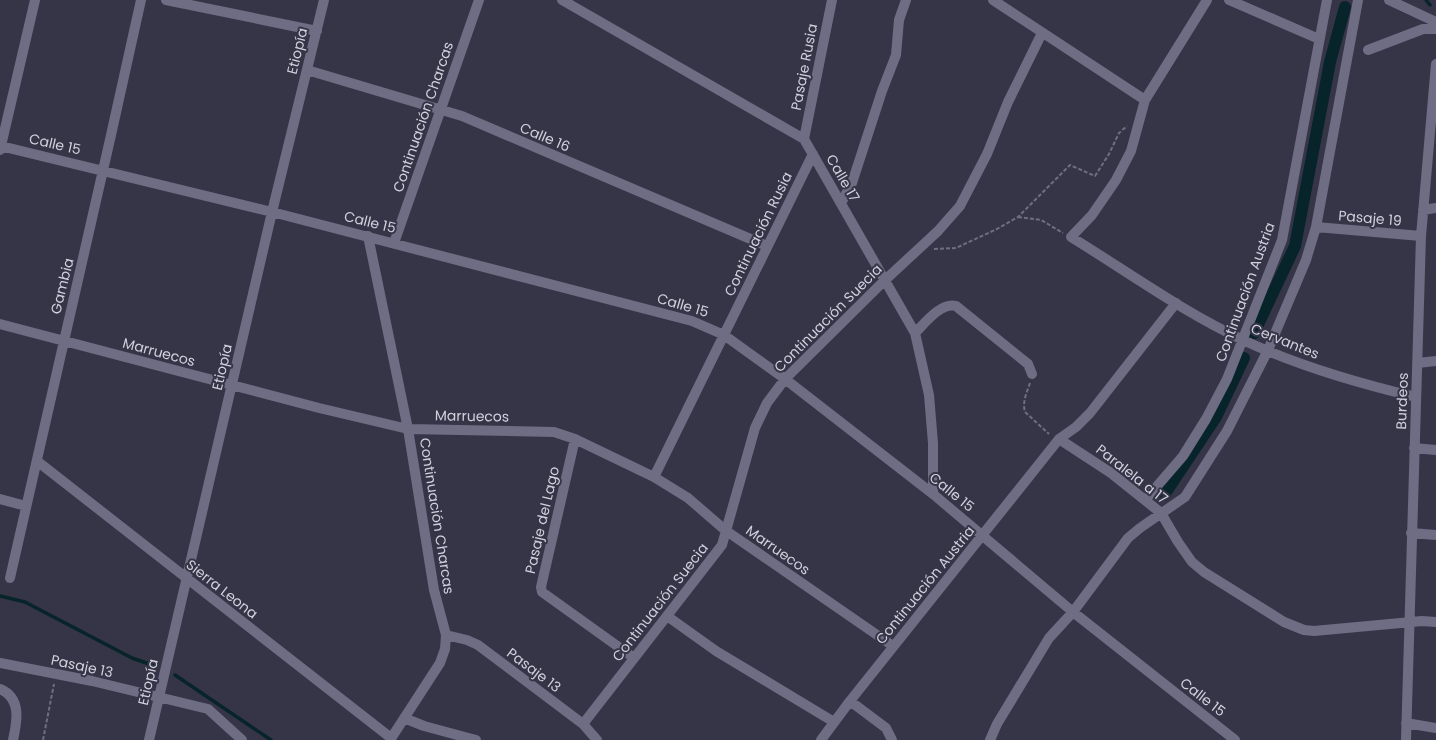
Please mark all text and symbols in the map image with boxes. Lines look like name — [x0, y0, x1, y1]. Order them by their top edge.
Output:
street label: Pasaje Rusia — [786, 22, 822, 112]
street label: Etiopía — [282, 26, 312, 76]
street label: Continuación Charcas — [388, 39, 458, 195]
street label: Calle 16 — [517, 117, 573, 157]
street label: Calle 15 — [27, 128, 83, 160]
street label: Calle 17 — [821, 151, 865, 206]
street label: Continuación Rusia — [719, 169, 797, 299]
street label: Pasaje 19 — [1337, 205, 1403, 231]
street label: Calle 15 — [342, 206, 398, 238]
street label: Continuación Austria — [1210, 219, 1280, 365]
street label: Gambia — [45, 256, 79, 316]
street label: Continuación Suecia — [769, 259, 887, 377]
street label: Calle 15 — [655, 288, 711, 322]
street label: Cervantes — [1248, 318, 1322, 364]
street label: Marruecos — [120, 333, 198, 371]
street label: Etiopía — [207, 342, 237, 392]
street label: Burdeos — [1391, 372, 1413, 430]
street label: Marruecos — [435, 405, 509, 427]
street label: Continuación Charcas — [415, 436, 459, 596]
street label: Paralela a 17 — [1092, 440, 1172, 509]
street label: Pasaje del Lago — [520, 464, 564, 576]
street label: Calle 15 — [925, 468, 979, 516]
street label: Marruecos — [742, 520, 814, 580]
street label: Continuación Austria — [871, 522, 979, 648]
street label: Continuación Suecia — [607, 539, 713, 665]
street label: Sierra Leona — [182, 555, 262, 623]
street label: Pasaje 13 — [503, 643, 565, 697]
street label: Pasaje 13 — [49, 650, 115, 682]
street label: Etiopía — [133, 657, 163, 707]
street label: Calle 15 — [1176, 673, 1230, 721]

